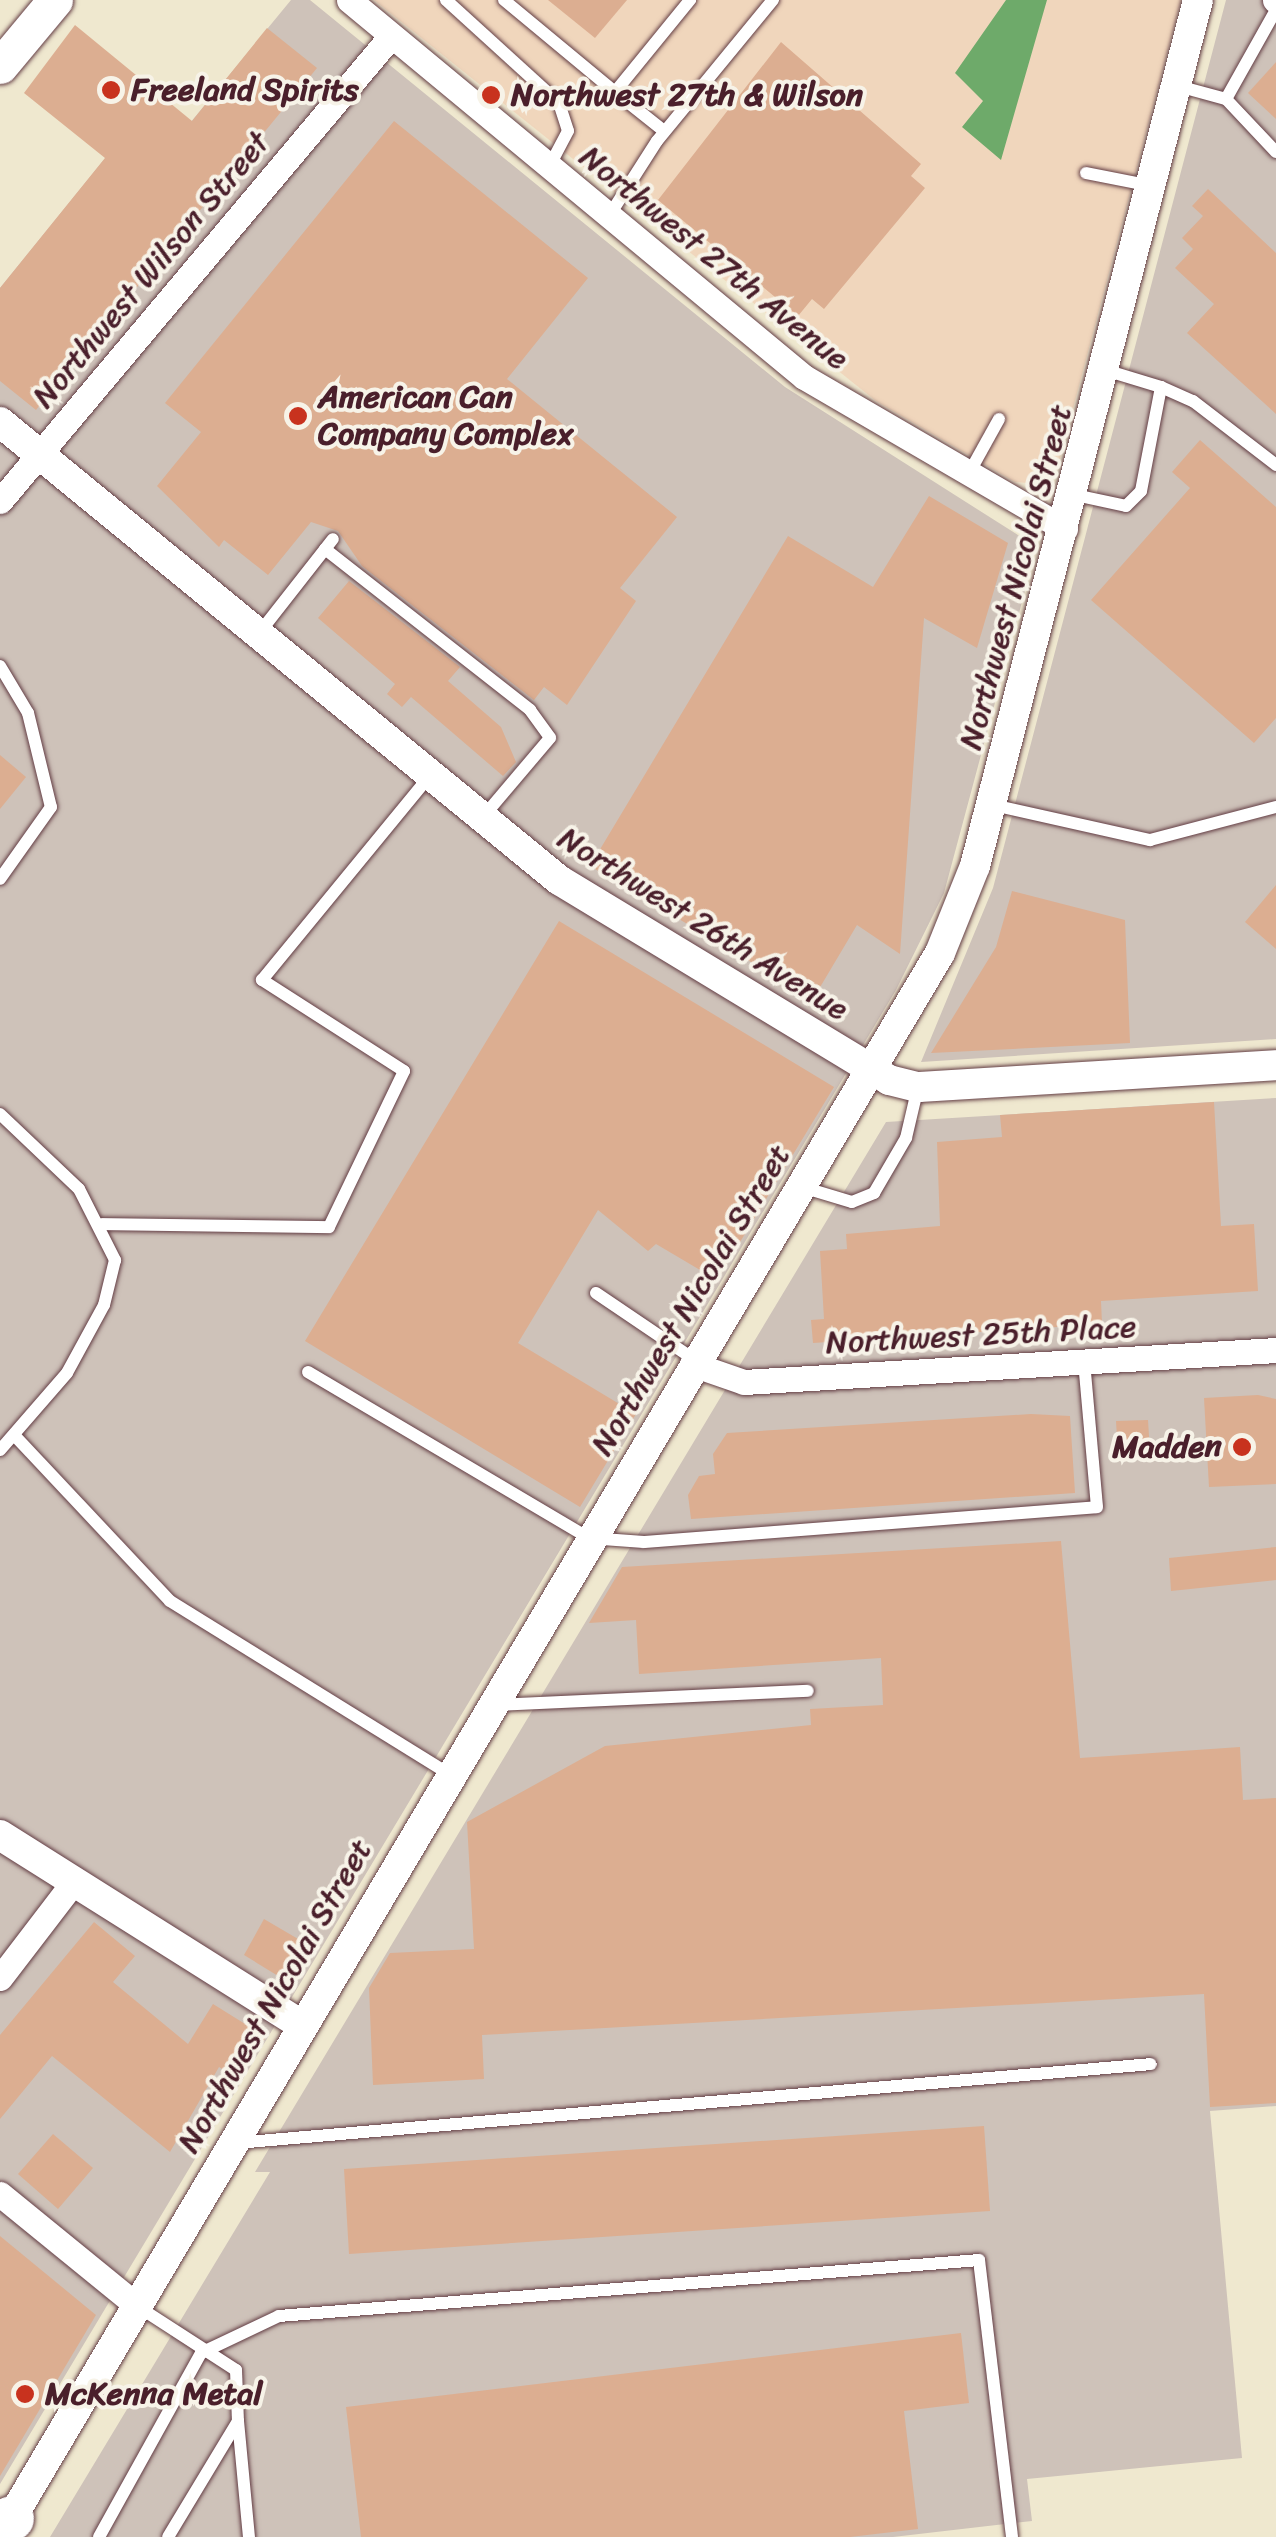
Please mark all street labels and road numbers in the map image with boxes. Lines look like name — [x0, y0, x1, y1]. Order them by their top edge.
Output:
street label: Northwest Wilson Street — [24, 124, 278, 416]
street label: Northwest 27th Avenue — [572, 138, 856, 378]
street label: Northwest Nicolai Street — [951, 400, 1081, 754]
street label: Northwest 26th Avenue — [551, 819, 855, 1029]
street label: Northwest Nicolai Street — [583, 1138, 799, 1462]
street label: Northwest 25th Place — [825, 1308, 1137, 1362]
street label: Northwest Nicolai Street — [170, 1833, 380, 2159]

